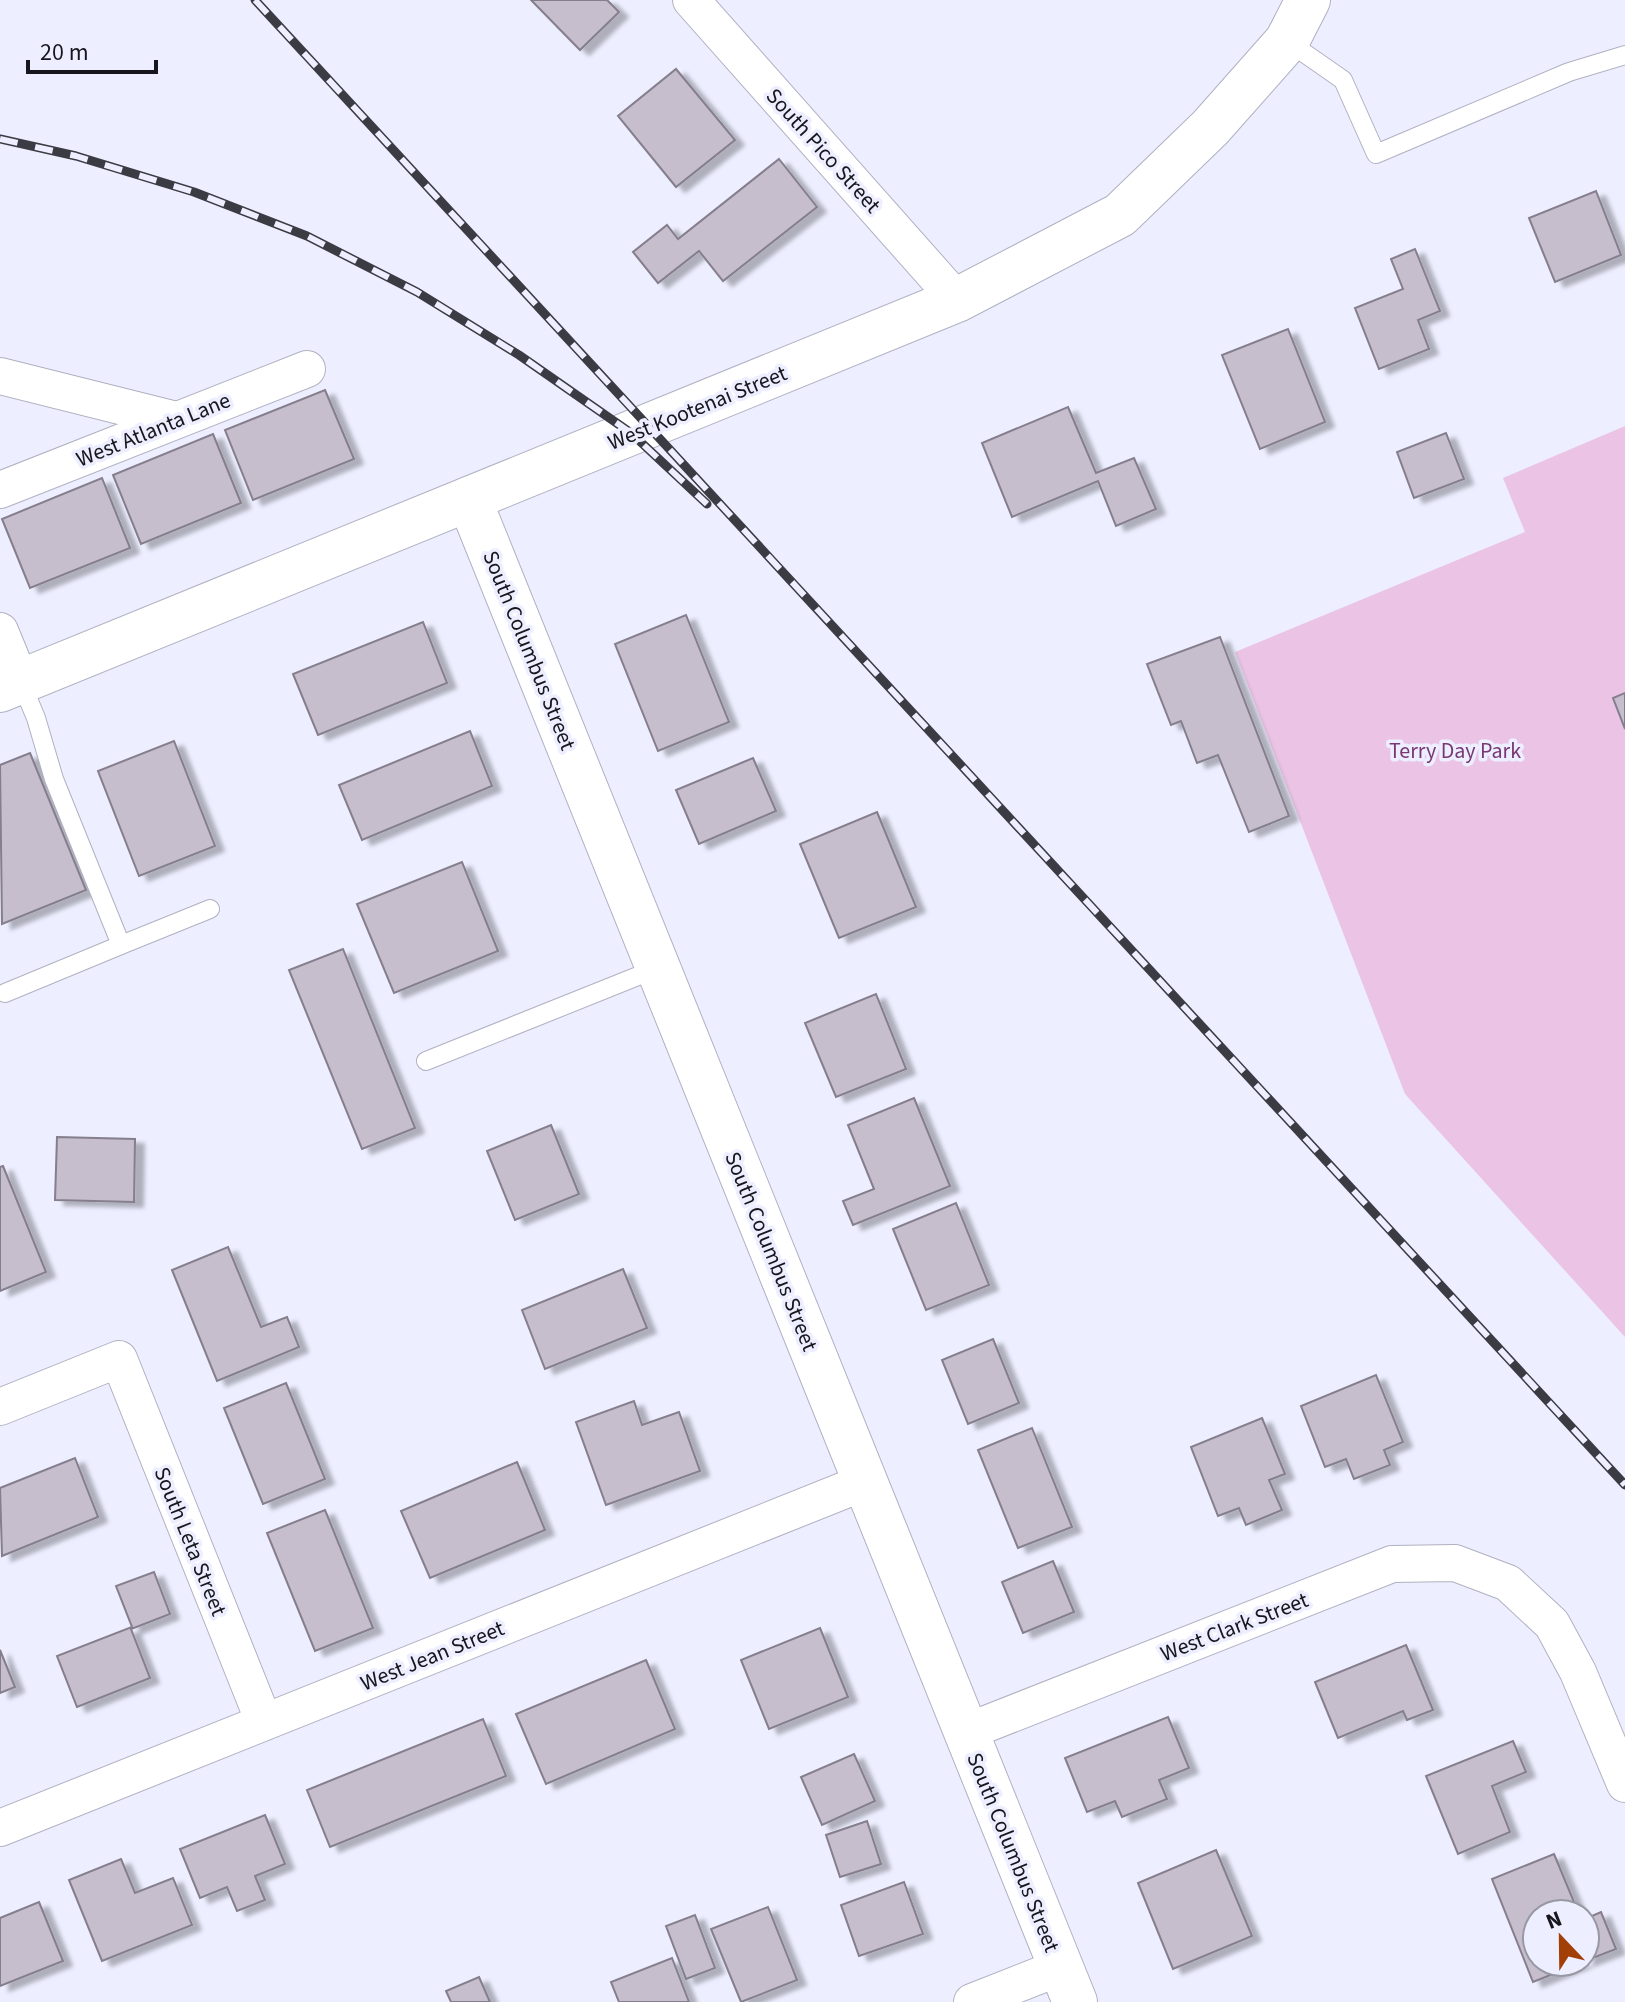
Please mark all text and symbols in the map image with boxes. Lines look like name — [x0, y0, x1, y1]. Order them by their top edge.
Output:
scale bar — [28, 24, 156, 74]
text: 20 m — [40, 35, 89, 70]
street label: South Pico Street — [758, 81, 888, 221]
street label: West Kootenai Street — [603, 357, 792, 459]
street label: West Atlanta Lane — [71, 384, 235, 475]
street label: South Columbus Street — [474, 546, 584, 755]
park label: Terry Day Park — [1389, 735, 1521, 767]
street label: South Columbus Street — [716, 1147, 826, 1356]
street label: South Leta Street — [146, 1462, 235, 1621]
street label: West Clark Street — [1156, 1584, 1313, 1670]
street label: West Jean Street — [356, 1612, 510, 1699]
street label: South Columbus Street — [958, 1748, 1068, 1957]
north arrow — [1521, 1898, 1601, 1978]
text: N — [1541, 1903, 1567, 1938]

